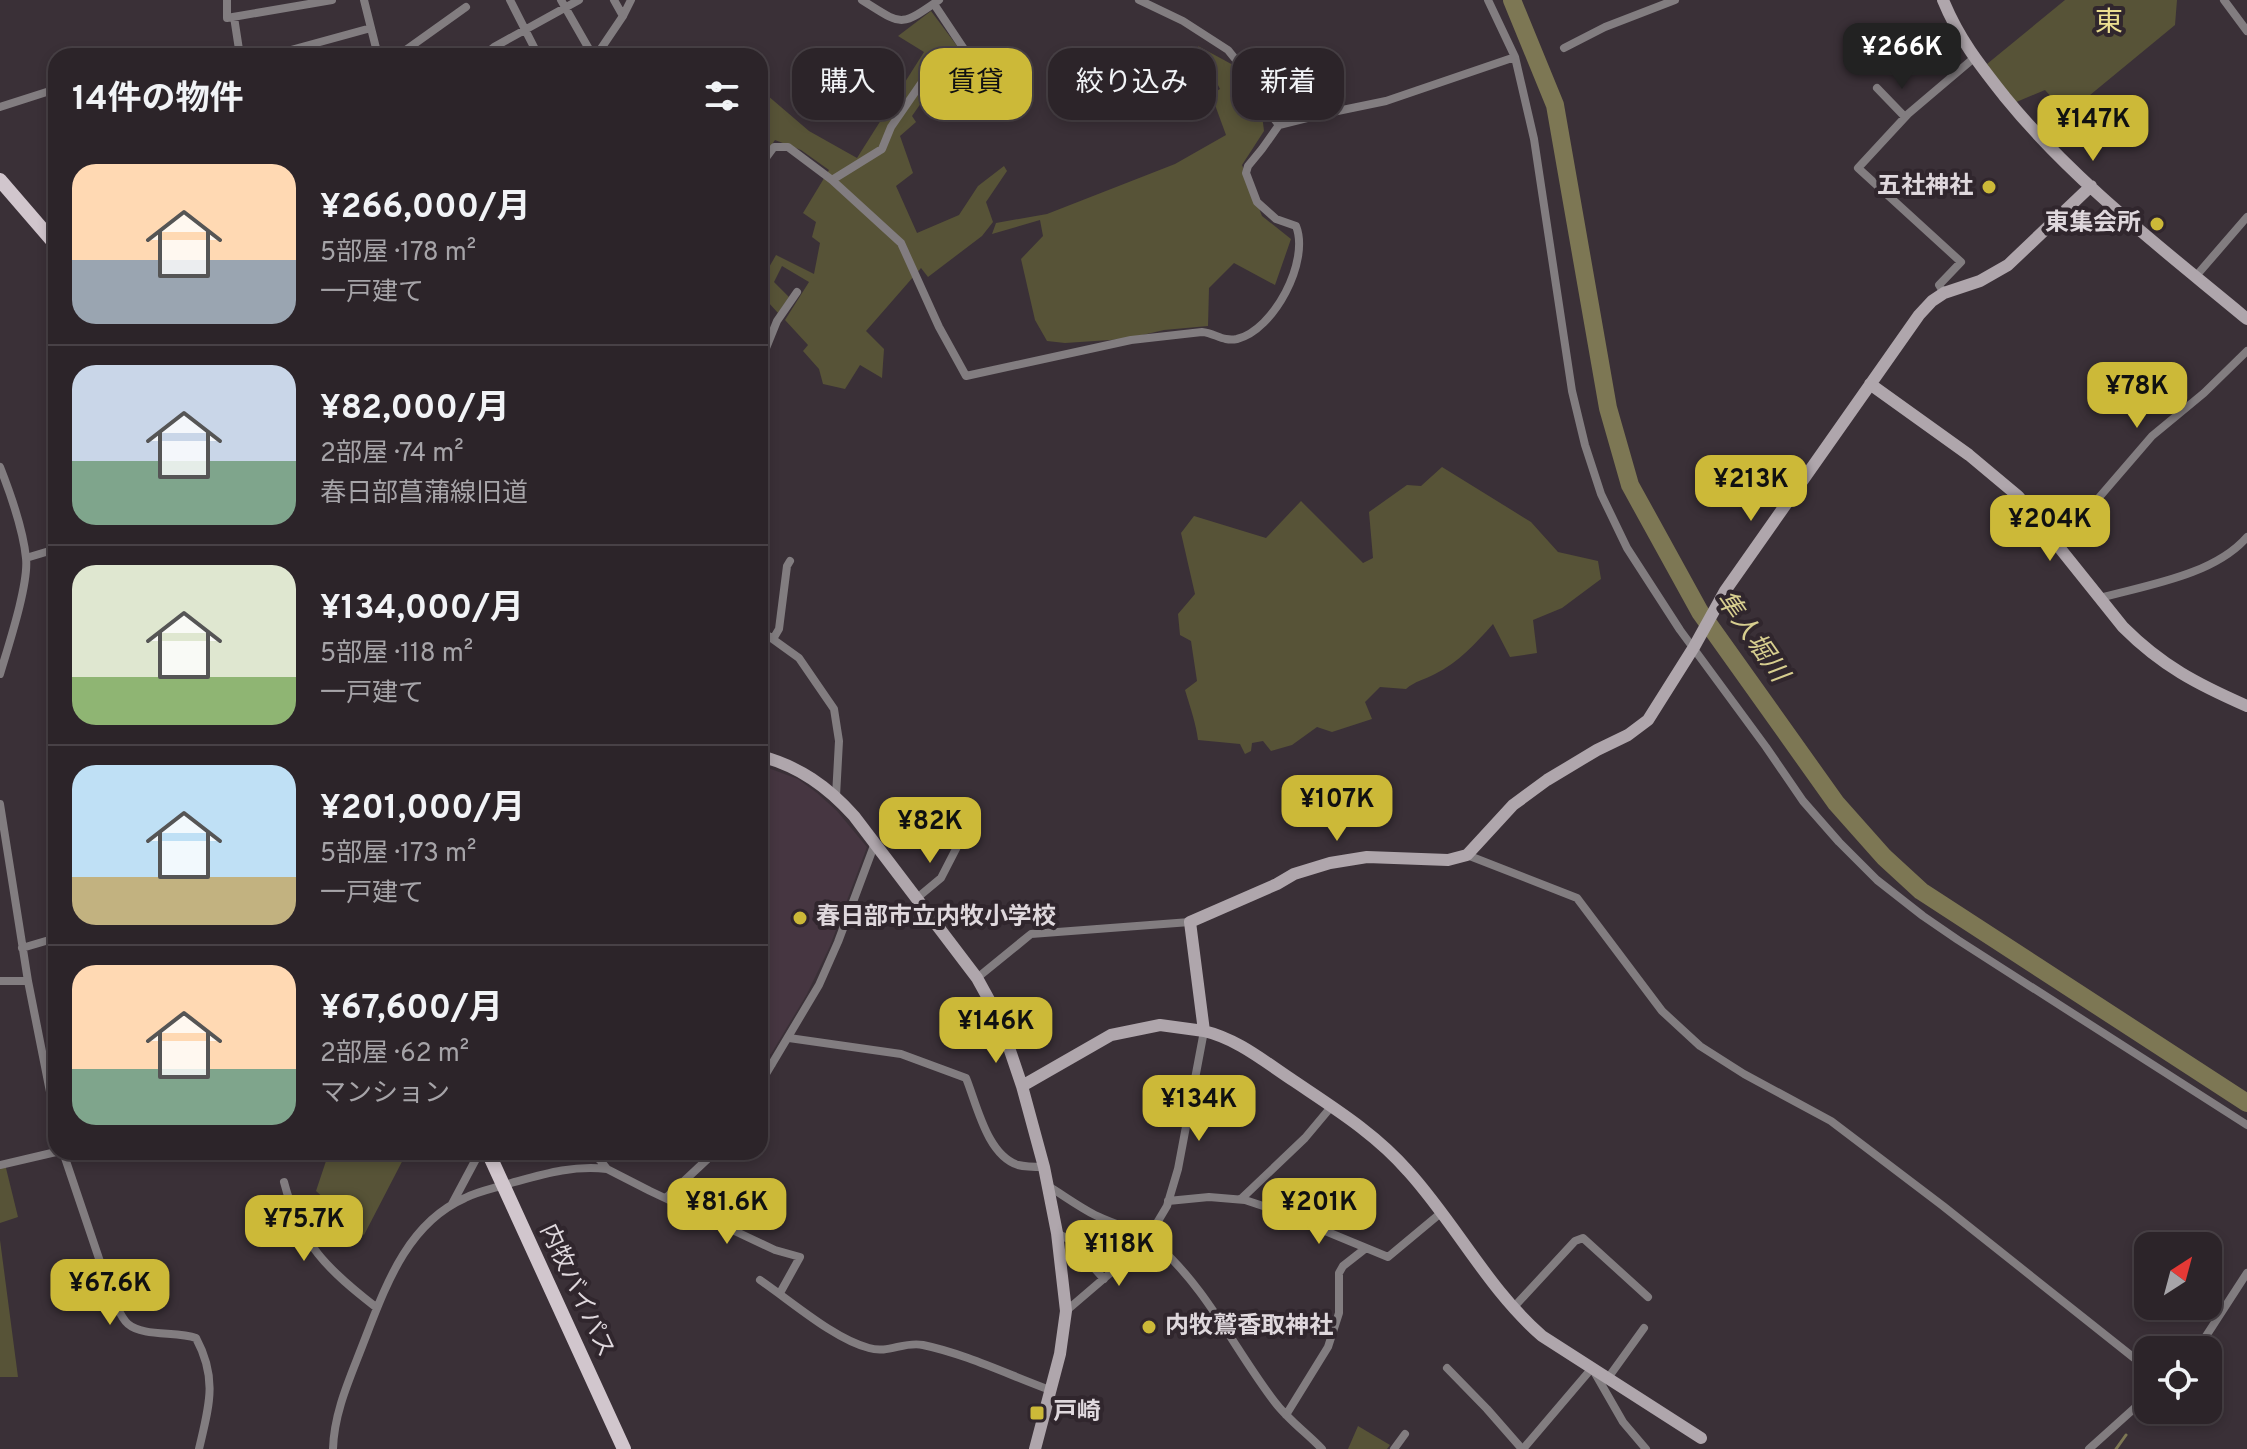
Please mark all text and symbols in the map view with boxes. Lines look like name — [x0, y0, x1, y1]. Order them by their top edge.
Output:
district label: 東 — [2095, 6, 2123, 42]
pin: ¥266K — [1846, 23, 1958, 91]
text: ¥266K — [1861, 32, 1943, 65]
chip: 購入 — [792, 48, 904, 120]
chip: 賃貸 — [920, 48, 1032, 120]
chip: 絞り込み — [1048, 48, 1216, 120]
chip: 新着 — [1232, 48, 1344, 120]
icon: filters — [700, 74, 744, 118]
text: 14件の物件 — [72, 79, 243, 122]
pin: ¥147K — [2037, 95, 2149, 163]
text: ¥147K — [2055, 104, 2131, 137]
place label: 五社神社 — [1877, 172, 1973, 202]
marker: 五社神社 — [1980, 178, 1998, 196]
text: ¥266,000/月 — [320, 187, 531, 230]
icon: home — [136, 196, 232, 292]
place label: 東集会所 — [2045, 209, 2141, 239]
marker: 東集会所 — [2148, 215, 2166, 233]
text: 5部屋 · 178 m² — [320, 237, 476, 270]
text: 一戸建て — [320, 277, 424, 310]
pin: ¥78K — [2090, 362, 2184, 430]
text: ¥78K — [2105, 371, 2169, 404]
text: ¥82,000/月 — [320, 388, 510, 431]
icon: home — [136, 397, 232, 493]
text: 2部屋 · 74 m² — [320, 438, 464, 471]
pin: ¥213K — [1695, 455, 1807, 523]
text: ¥213K — [1713, 464, 1789, 497]
text: 春日部菖蒲線旧道 — [320, 478, 528, 511]
pin: ¥204K — [1994, 495, 2106, 563]
text: ¥204K — [2008, 504, 2092, 537]
water label: 隼人堀川 — [1708, 585, 1796, 692]
text: ¥134,000/月 — [320, 588, 524, 631]
icon: home — [136, 597, 232, 693]
text: 5部屋 · 118 m² — [320, 638, 473, 671]
text: 一戸建て — [320, 678, 424, 711]
pin: ¥107K — [1281, 775, 1393, 843]
text: ¥107K — [1299, 784, 1375, 817]
text: ¥201,000/月 — [320, 788, 525, 831]
icon: home — [136, 797, 232, 893]
pin: ¥82K — [883, 797, 977, 865]
text: ¥82K — [897, 806, 963, 839]
text: 5部屋 · 173 m² — [320, 838, 476, 871]
text: 一戸建て — [320, 878, 424, 911]
place label: 春日部市立内牧小学校 — [816, 903, 1056, 933]
marker: 春日部市立内牧小学校 — [791, 909, 809, 927]
text: ¥67,600/月 — [320, 988, 503, 1031]
icon: home — [136, 997, 232, 1093]
pin: ¥146K — [940, 997, 1052, 1065]
text: ¥146K — [957, 1006, 1035, 1039]
text: 2部屋 · 62 m² — [320, 1038, 469, 1071]
pin: ¥134K — [1143, 1075, 1255, 1143]
text: マンション — [320, 1078, 450, 1111]
text: ¥134K — [1161, 1084, 1237, 1117]
pin: ¥81.6K — [662, 1178, 792, 1246]
pin: ¥201K — [1263, 1178, 1375, 1246]
text: ¥81.6K — [685, 1187, 769, 1220]
text: ¥201K — [1280, 1187, 1358, 1220]
pin: ¥75.7K — [239, 1195, 369, 1263]
text: ¥75.7K — [263, 1204, 345, 1237]
street label: 内牧バイパス — [532, 1220, 620, 1362]
pin: ¥118K — [1063, 1220, 1175, 1288]
text: ¥118K — [1083, 1229, 1155, 1262]
north arrow — [2134, 1232, 2222, 1320]
map controls — [2134, 1232, 2222, 1424]
pin: ¥67.6K — [45, 1259, 175, 1327]
text: ¥67.6K — [68, 1268, 152, 1301]
place label: 内牧鷲香取神社 — [1165, 1312, 1333, 1342]
marker: 内牧鷲香取神社 — [1140, 1318, 1158, 1336]
button: locate — [2134, 1336, 2222, 1424]
place label: 戸崎 — [1053, 1398, 1101, 1428]
marker: 戸崎 — [1028, 1404, 1046, 1422]

